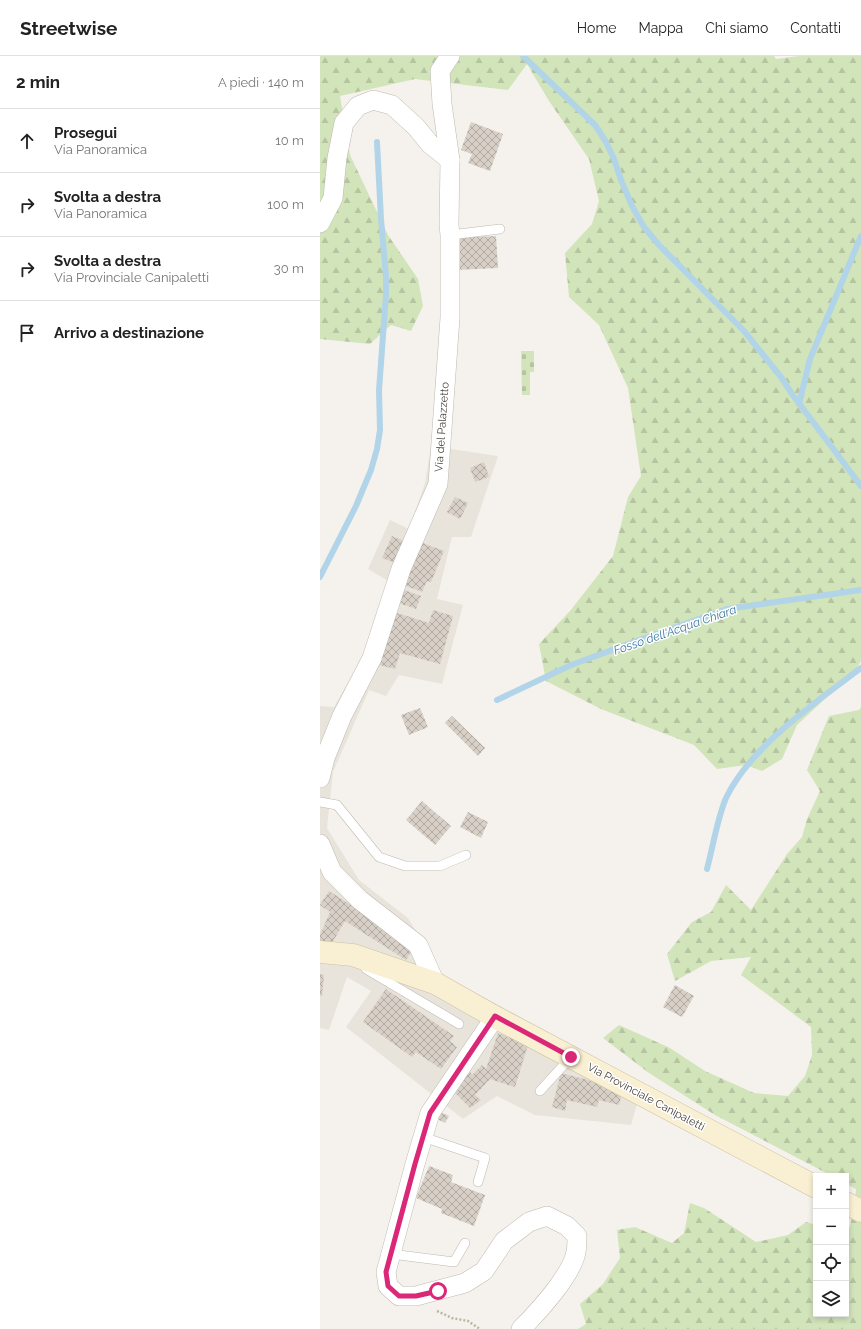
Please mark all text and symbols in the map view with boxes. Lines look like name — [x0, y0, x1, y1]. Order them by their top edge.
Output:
text: Streetwise — [20, 17, 117, 39]
text: Home — [577, 20, 616, 36]
text: Mappa — [638, 20, 683, 36]
text: Chi siamo — [705, 20, 768, 36]
text: Contatti — [790, 20, 841, 36]
text: 2 min — [16, 72, 60, 92]
text: A piedi · 140 m — [218, 75, 304, 90]
text: Prosegui — [54, 124, 117, 142]
icon: ahead — [16, 130, 38, 152]
text: 10 m — [275, 133, 304, 148]
text: Via Panoramica — [54, 142, 147, 157]
text: Svolta a destra — [54, 188, 161, 206]
icon: right — [16, 194, 38, 216]
text: 100 m — [267, 197, 304, 212]
text: Via Panoramica — [54, 206, 147, 221]
text: Svolta a destra — [54, 252, 161, 270]
icon: right — [16, 258, 38, 280]
text: 30 m — [274, 261, 304, 276]
text: Via Provinciale Canipaletti — [54, 270, 209, 285]
icon: arrive — [16, 322, 38, 344]
text: Arrivo a destinazione — [54, 324, 204, 342]
street label: Via del Palazzetto — [432, 381, 452, 472]
water label: Fosso dell'Acqua Chiara — [612, 602, 738, 658]
route end — [562, 1048, 580, 1066]
street label: Via Provinciale Canipaletti — [585, 1060, 707, 1134]
map controls — [813, 1173, 849, 1317]
button: + — [813, 1173, 849, 1209]
button: − — [813, 1209, 849, 1245]
button: locate — [813, 1245, 849, 1281]
button: layers — [813, 1281, 849, 1317]
route start — [429, 1282, 447, 1300]

